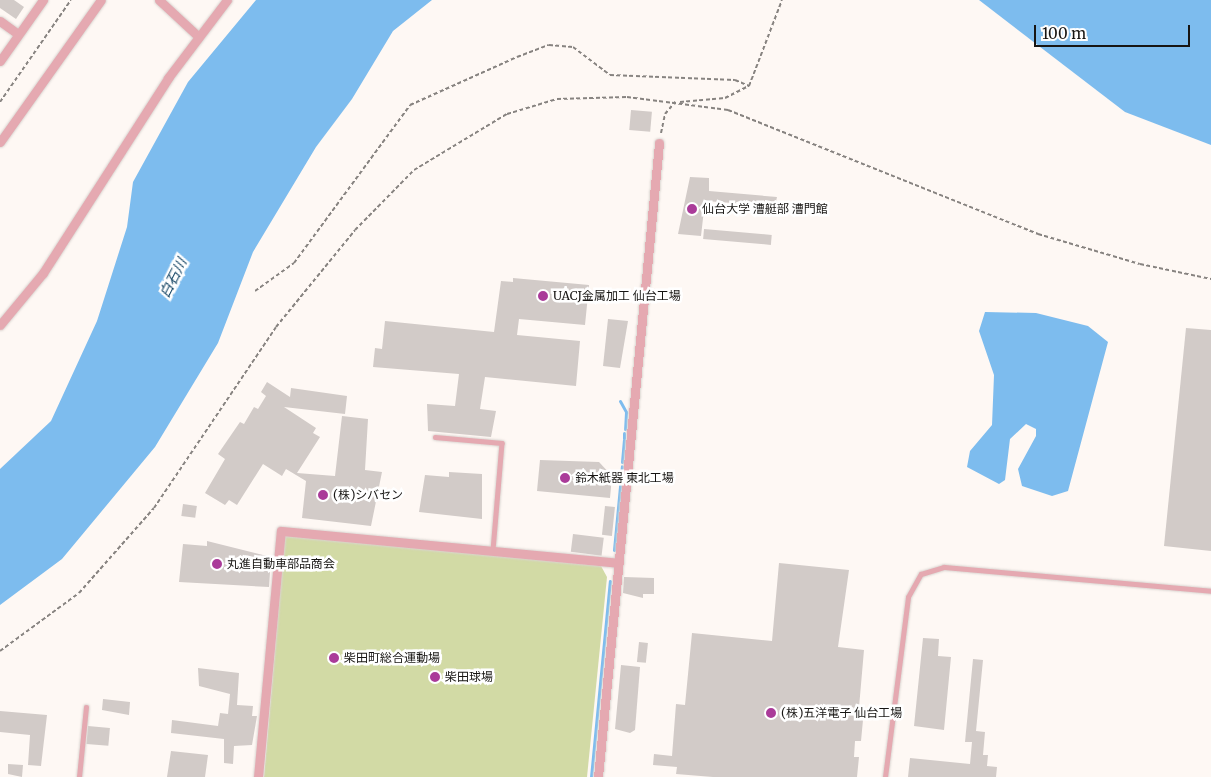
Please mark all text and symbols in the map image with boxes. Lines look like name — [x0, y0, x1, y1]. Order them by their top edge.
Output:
scale bar — [1036, 15, 1192, 47]
text: 100 m — [1042, 24, 1086, 43]
place label: 仙台大学 漕艇部 漕門館 — [702, 202, 828, 216]
marker: 仙台大学 漕艇部 漕門館 — [686, 203, 698, 215]
water label: 白石川 — [156, 255, 190, 301]
place label: UACJ金属加工 仙台工場 — [553, 289, 681, 303]
marker: UACJ金属加工 仙台工場 — [537, 290, 549, 302]
place label: 鈴木紙器 東北工場 — [575, 471, 674, 485]
marker: 鈴木紙器 東北工場 — [559, 472, 571, 484]
place label: (株)シバセン — [333, 488, 403, 502]
marker: (株)シバセン — [317, 489, 329, 501]
place label: 丸進自動車部品商会 — [227, 557, 335, 571]
marker: 丸進自動車部品商会 — [211, 558, 223, 570]
place label: 柴田町総合運動場 — [344, 651, 440, 665]
marker: 柴田町総合運動場 — [328, 652, 340, 664]
place label: 柴田球場 — [445, 670, 493, 684]
marker: 柴田球場 — [429, 671, 441, 683]
place label: (株)五洋電子 仙台工場 — [781, 706, 902, 720]
marker: (株)五洋電子 仙台工場 — [765, 707, 777, 719]

